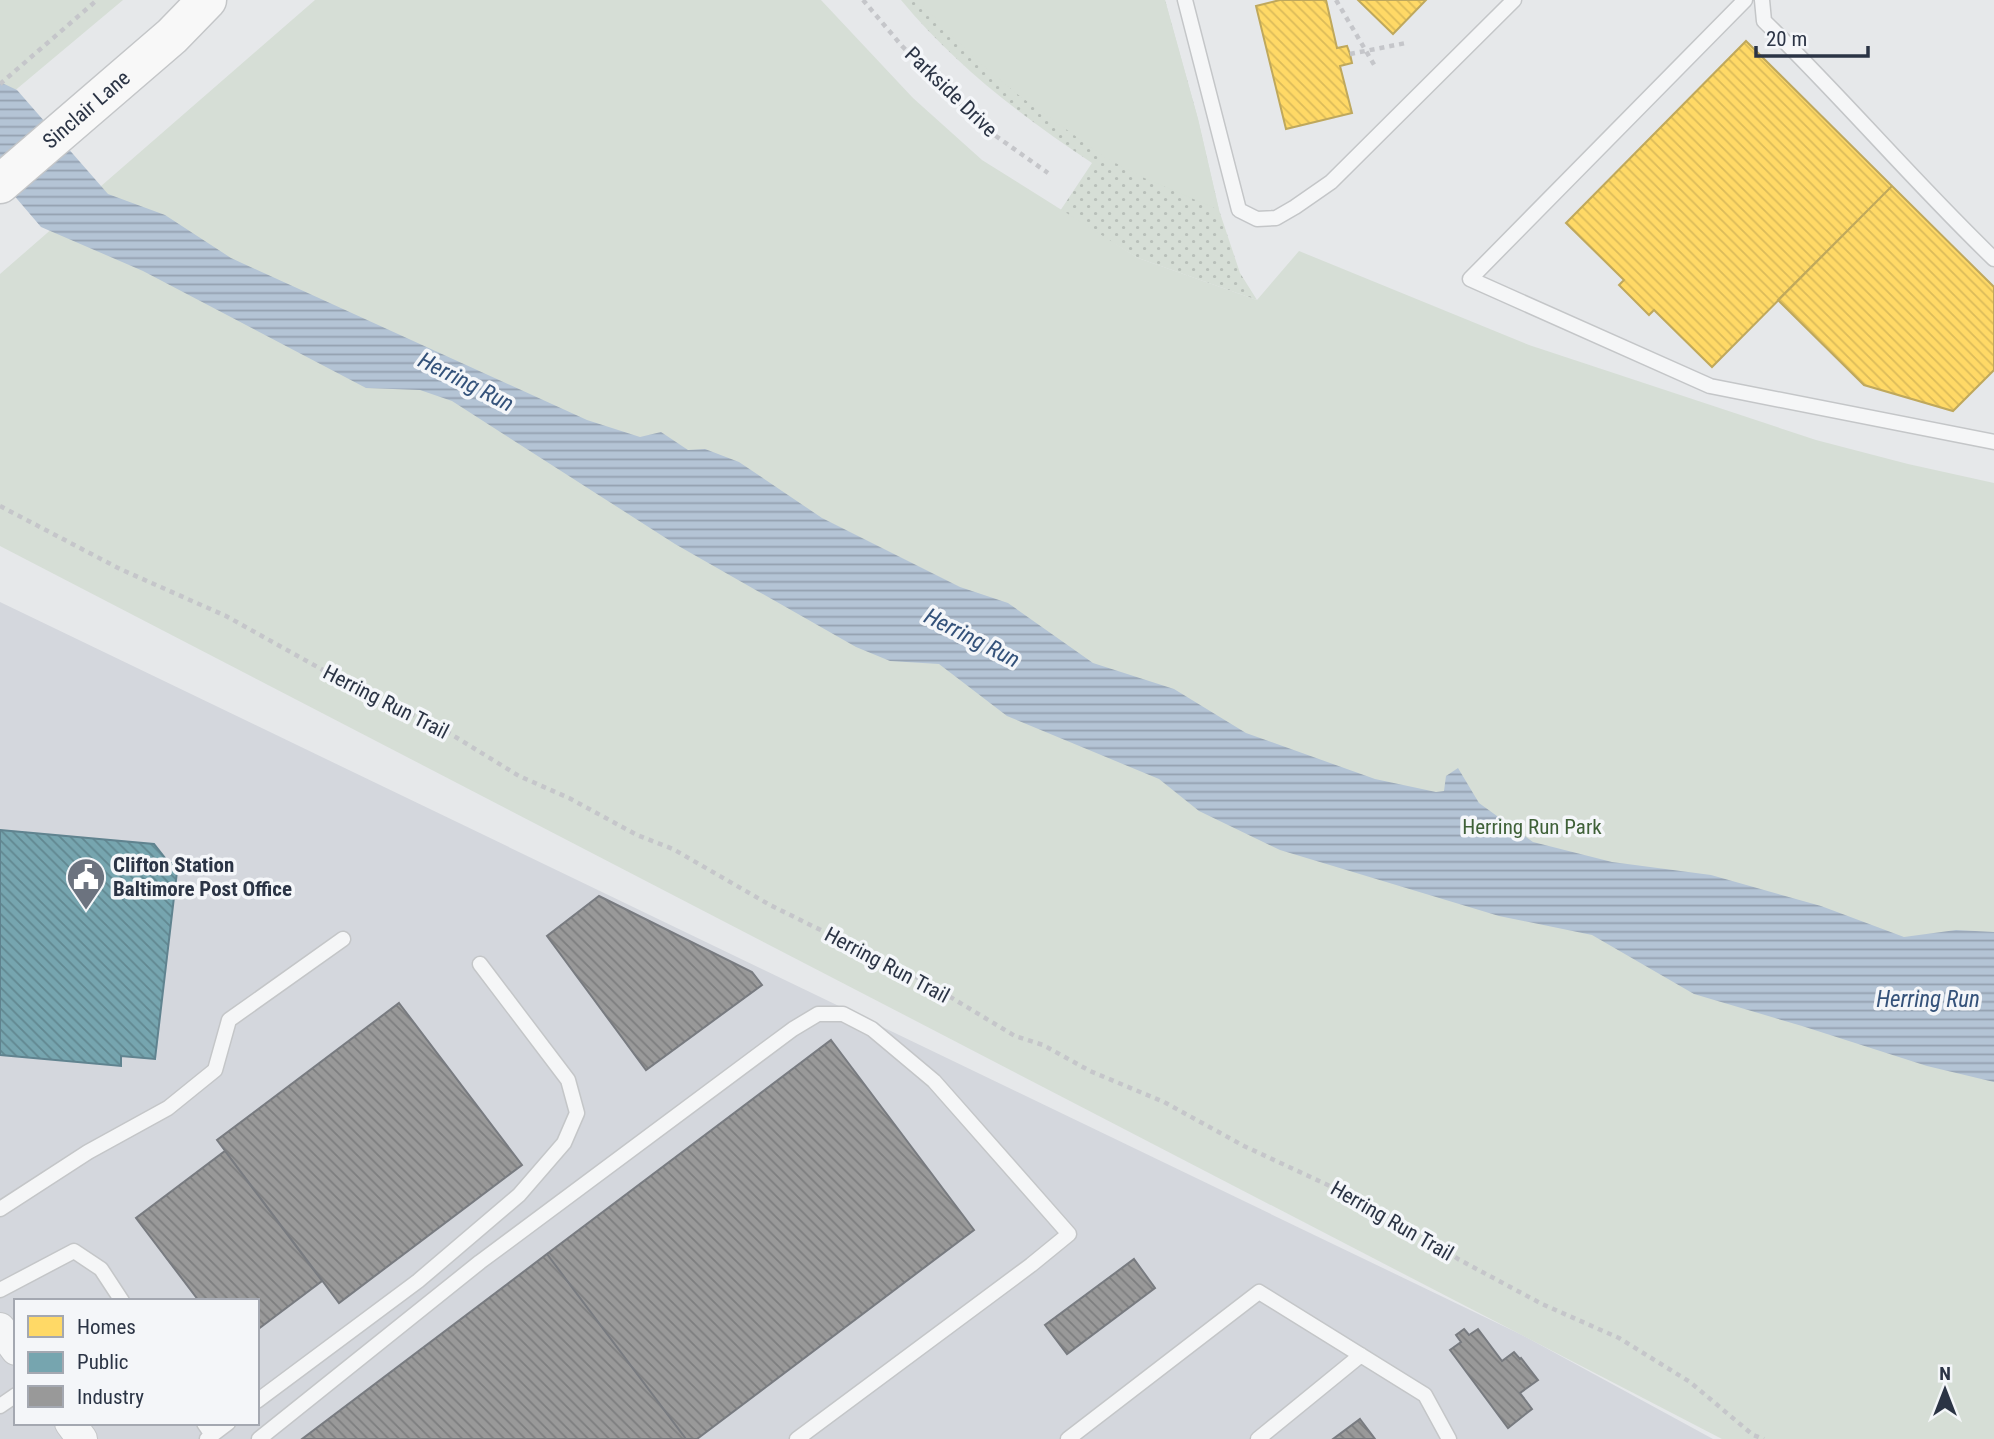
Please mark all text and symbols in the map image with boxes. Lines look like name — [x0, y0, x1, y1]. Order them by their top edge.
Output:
scale bar — [1756, 14, 1868, 58]
text: 20 m — [1766, 27, 1807, 51]
street label: Parkside Drive — [900, 42, 1002, 142]
street label: Sinclair Lane — [38, 66, 135, 154]
water label: Herring Run — [414, 346, 518, 418]
water label: Herring Run — [920, 602, 1024, 674]
street label: Herring Run Trail — [319, 660, 453, 744]
park label: Herring Run Park — [1462, 815, 1602, 839]
place label: Clifton Station Baltimore Post Office — [113, 853, 292, 901]
public building icon: Clifton Station Baltimore Post Office — [65, 856, 107, 911]
street label: Herring Run Trail — [821, 922, 953, 1008]
water label: Herring Run — [1876, 986, 1980, 1013]
street label: Herring Run Trail — [1326, 1176, 1458, 1266]
legend — [14, 1299, 259, 1425]
text: Homes — [77, 1315, 136, 1339]
text: Public — [77, 1350, 129, 1374]
north arrow — [1910, 1355, 1980, 1425]
text: N — [1939, 1362, 1951, 1385]
text: Industry — [77, 1385, 144, 1409]

